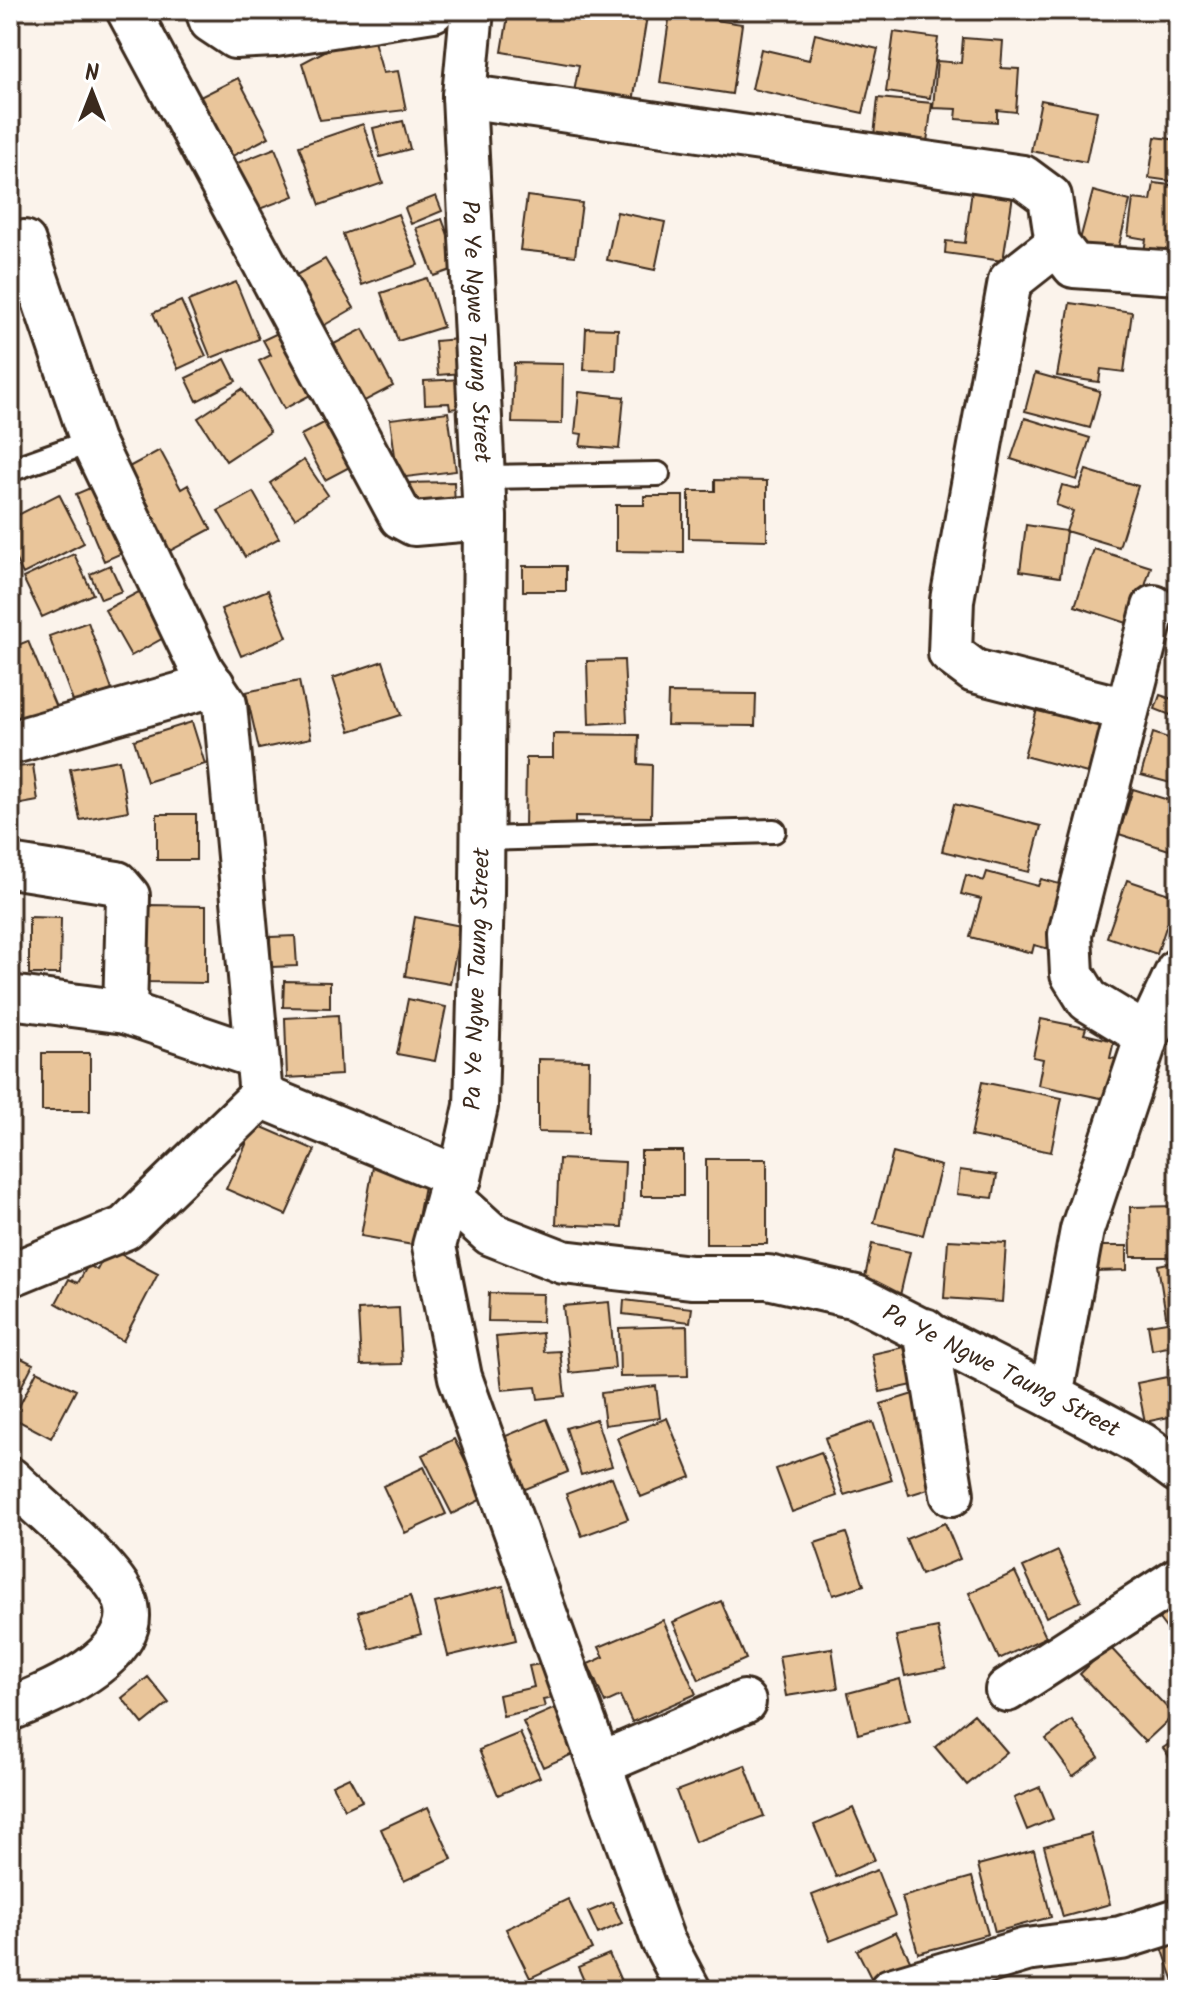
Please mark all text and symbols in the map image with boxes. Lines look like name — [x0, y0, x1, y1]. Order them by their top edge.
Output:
north arrow — [52, 52, 132, 132]
text: N — [85, 57, 99, 92]
street label: Pa Ye Ngwe Taung Street — [450, 199, 502, 464]
street label: Pa Ye Ngwe Taung Street — [454, 846, 502, 1111]
street label: Pa Ye Ngwe Taung Street — [875, 1294, 1128, 1449]

